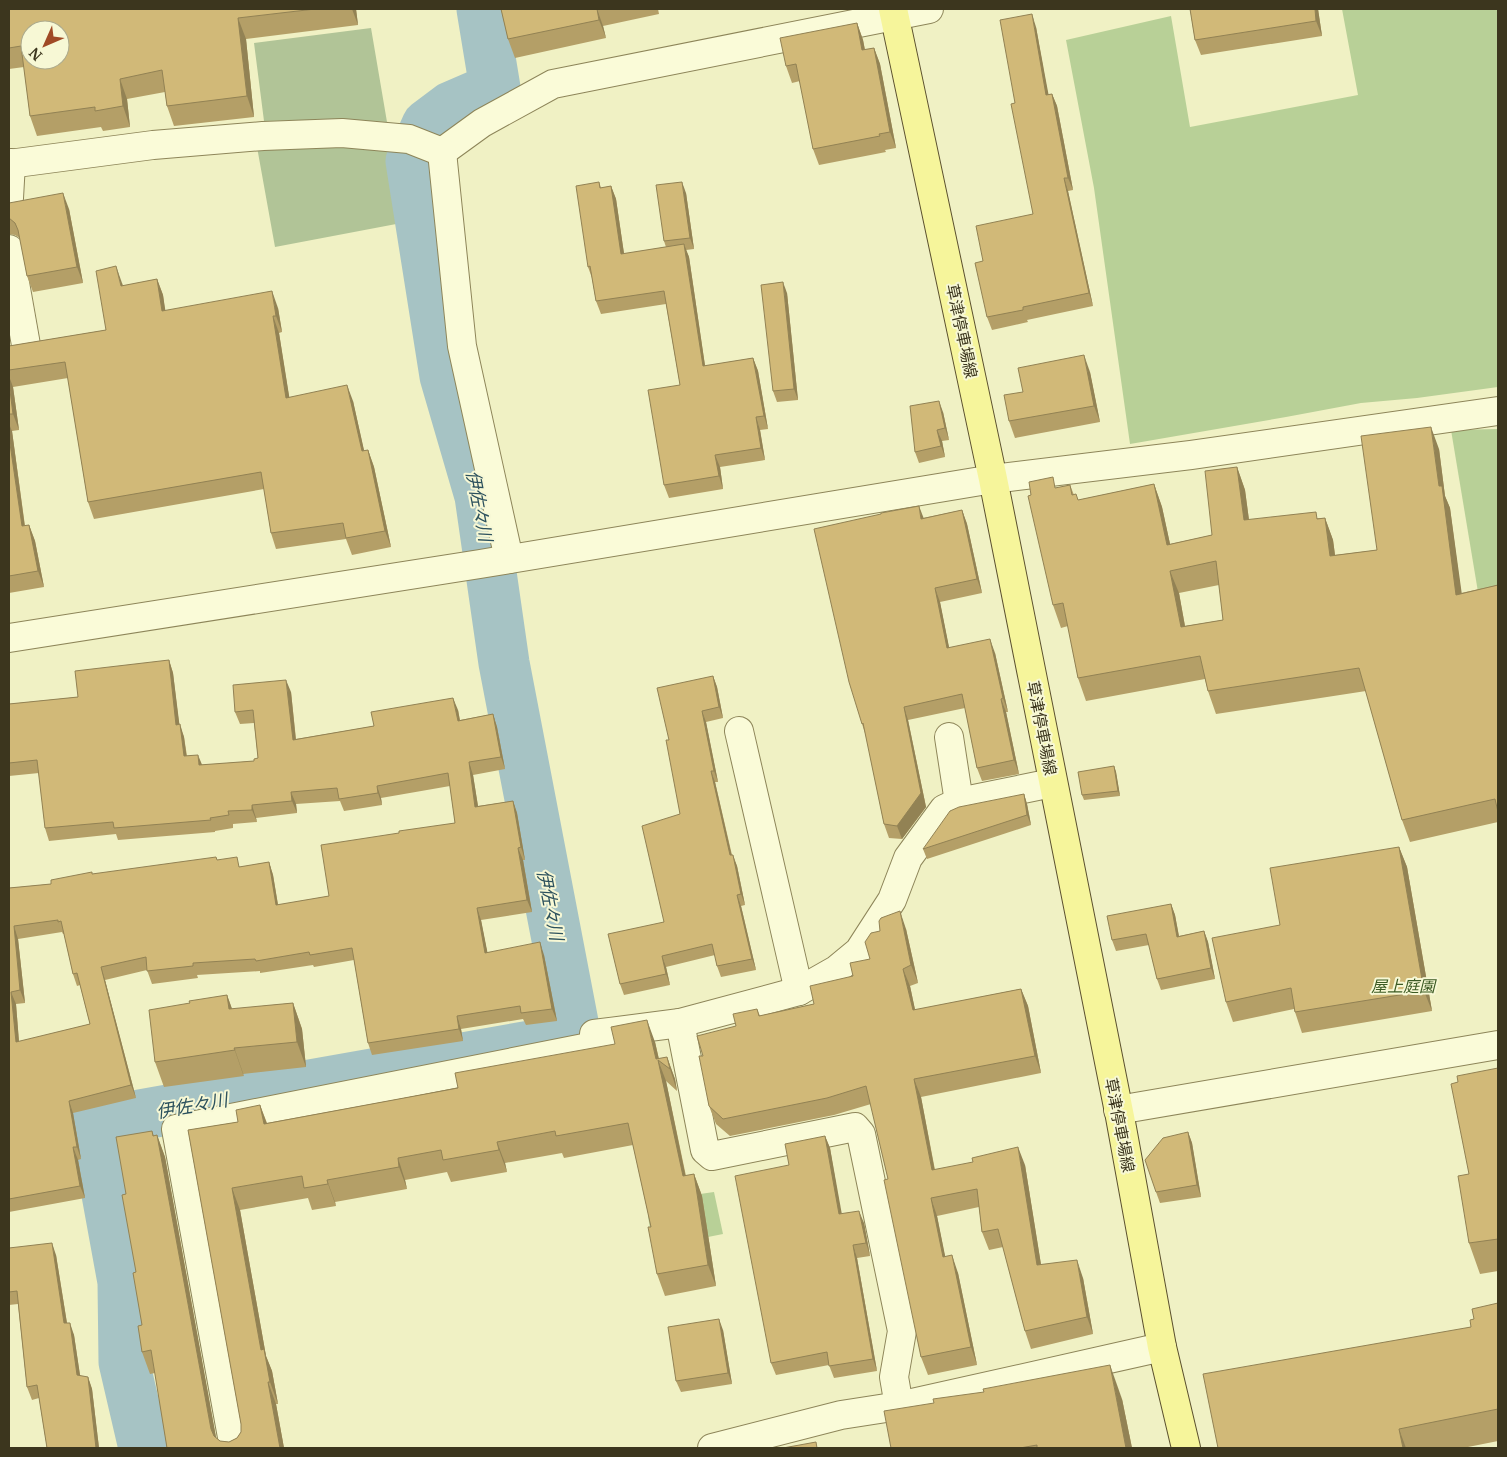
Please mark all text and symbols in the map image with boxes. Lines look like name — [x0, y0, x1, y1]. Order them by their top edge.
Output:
north arrow — [20, 20, 70, 70]
text: N — [26, 44, 46, 64]
street label: 草津停車場線 — [942, 282, 982, 380]
water label: 伊佐々川 — [461, 468, 498, 545]
street label: 草津停車場線 — [1023, 679, 1061, 777]
water label: 伊佐々川 — [532, 867, 569, 944]
park label: 屋上庭園 — [1371, 976, 1437, 996]
street label: 草津停車場線 — [1101, 1076, 1139, 1174]
water label: 伊佐々川 — [154, 1088, 231, 1123]

